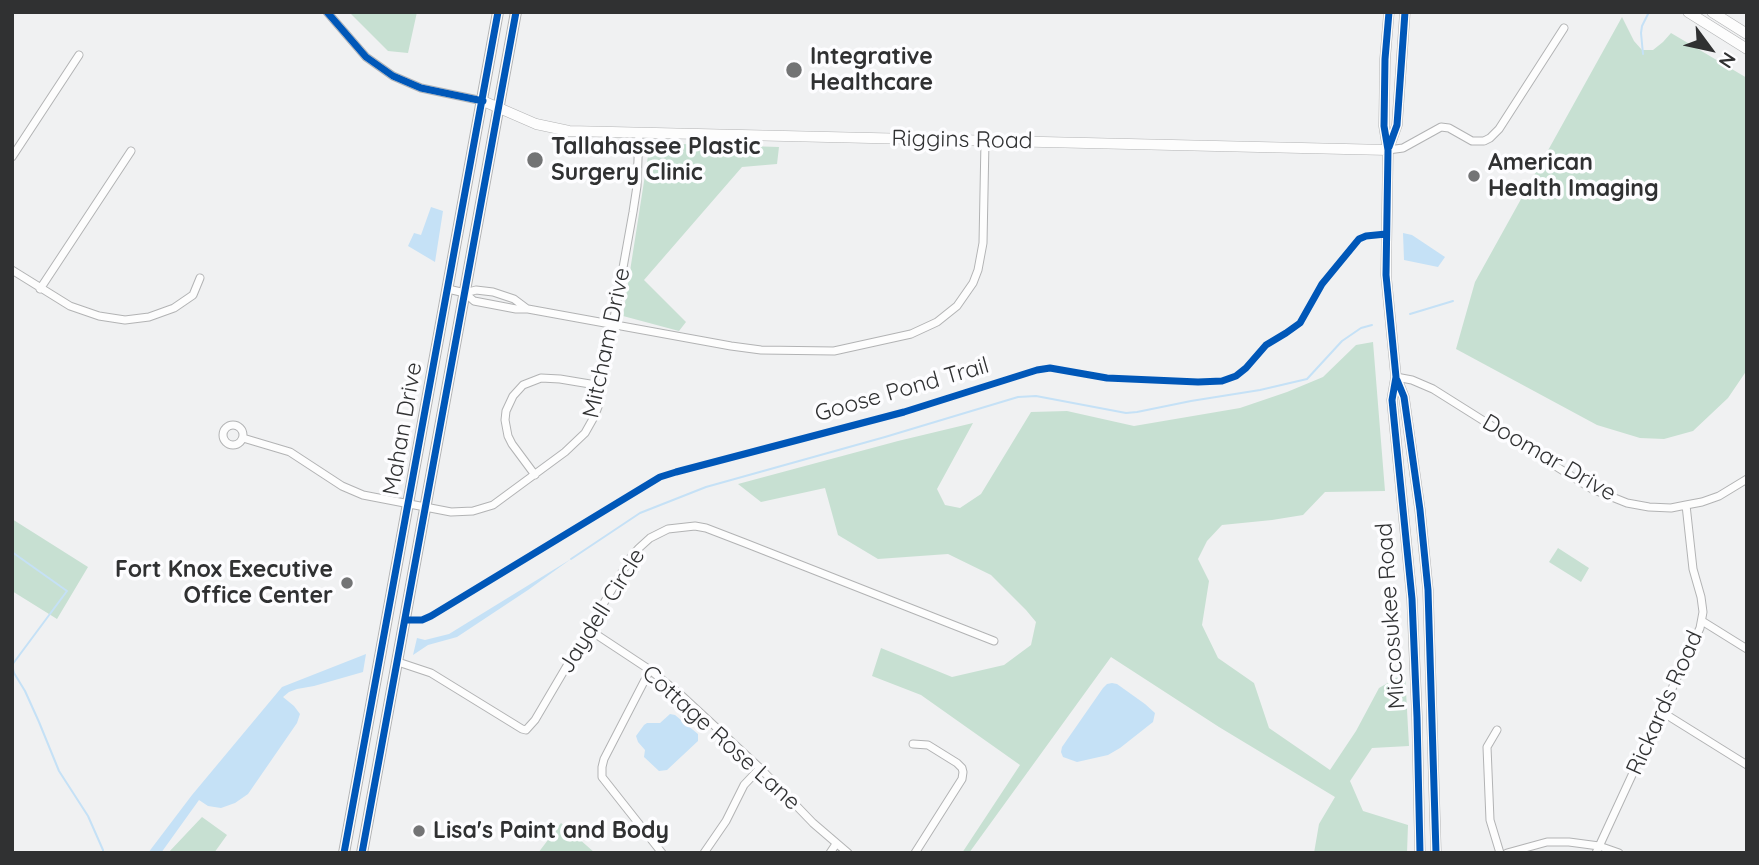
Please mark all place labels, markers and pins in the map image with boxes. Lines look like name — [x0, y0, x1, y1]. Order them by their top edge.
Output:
place label: Integrative Healthcare — [810, 43, 933, 97]
marker: Integrative Healthcare — [784, 60, 804, 80]
place label: Tallahassee Plastic Surgery Clinic — [551, 133, 760, 187]
place label: American Health Imaging — [1488, 149, 1659, 203]
marker: Tallahassee Plastic Surgery Clinic — [525, 150, 545, 170]
marker: American Health Imaging — [1466, 168, 1482, 184]
place label: Fort Knox Executive Office Center — [115, 556, 333, 610]
marker: Fort Knox Executive Office Center — [339, 575, 355, 591]
place label: Lisa's Paint and Body — [433, 817, 669, 845]
marker: Lisa's Paint and Body — [411, 823, 427, 839]

